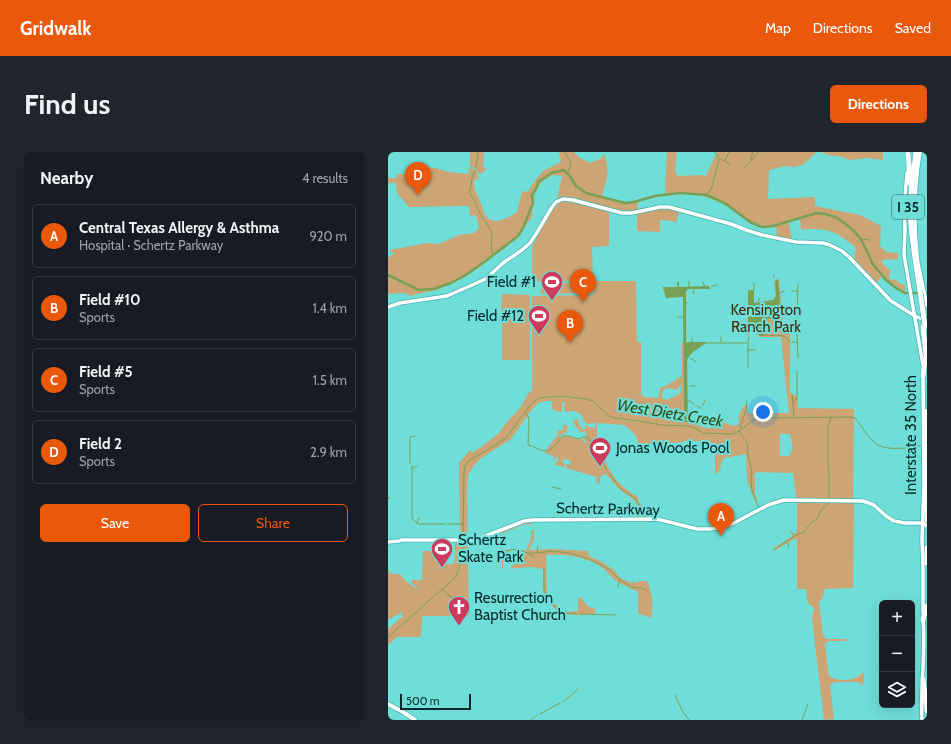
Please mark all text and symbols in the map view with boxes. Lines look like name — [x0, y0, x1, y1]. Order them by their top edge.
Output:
text: Gridwalk — [20, 17, 92, 40]
text: Map — [765, 19, 791, 37]
text: Directions — [813, 19, 873, 37]
text: Saved — [895, 19, 931, 37]
button: Directions — [830, 85, 927, 123]
text: Find us — [24, 87, 110, 121]
pin: D — [405, 162, 431, 195]
text: Nearby — [40, 168, 93, 188]
text: 4 results — [302, 170, 348, 186]
road number: I 35 — [892, 195, 924, 219]
text: Central Texas Allergy & Asthma — [79, 219, 279, 237]
text: A — [50, 228, 58, 244]
text: 920 m — [309, 228, 347, 244]
text: Hospital · Schertz Parkway — [79, 237, 223, 253]
sports icon: Field #1 — [539, 269, 565, 302]
pin: C — [570, 269, 596, 302]
place label: Field #1 — [487, 273, 536, 291]
text: Field #10 — [79, 291, 141, 309]
text: B — [50, 300, 58, 316]
text: 1.4 km — [312, 300, 347, 316]
park label: Kensington Ranch Park — [731, 301, 801, 336]
sports icon: Field #12 — [526, 303, 552, 336]
place label: Field #12 — [467, 307, 524, 325]
text: Sports — [79, 309, 115, 325]
pin: B — [557, 310, 583, 343]
text: Field #5 — [79, 363, 133, 381]
text: C — [50, 372, 58, 388]
text: 1.5 km — [313, 372, 347, 388]
street label: Interstate 35 North — [902, 375, 920, 495]
text: Sports — [79, 381, 115, 397]
water label: West Dietz Creek — [616, 395, 725, 431]
your location — [753, 402, 773, 422]
text: Field 2 — [79, 435, 122, 453]
sports icon: Jonas Woods Pool — [587, 435, 613, 468]
place label: Jonas Woods Pool — [615, 439, 730, 457]
text: D — [49, 444, 59, 460]
text: 2.9 km — [310, 444, 347, 460]
text: Sports — [79, 453, 115, 469]
street label: Schertz Parkway — [556, 499, 661, 519]
pin: A — [708, 503, 734, 536]
button: Save — [40, 504, 190, 542]
button: Share — [198, 504, 348, 542]
place label: Schertz Skate Park — [458, 531, 524, 566]
sports icon: Schertz Skate Park — [429, 536, 455, 569]
place label: Resurrection Baptist Church — [474, 589, 566, 624]
church icon: Resurrection Baptist Church — [446, 594, 472, 627]
map controls — [879, 600, 915, 708]
button: + — [879, 600, 915, 636]
button: − — [879, 636, 915, 672]
button: layers — [879, 672, 915, 708]
scale bar — [400, 692, 471, 711]
text: 500 m — [406, 694, 439, 708]

